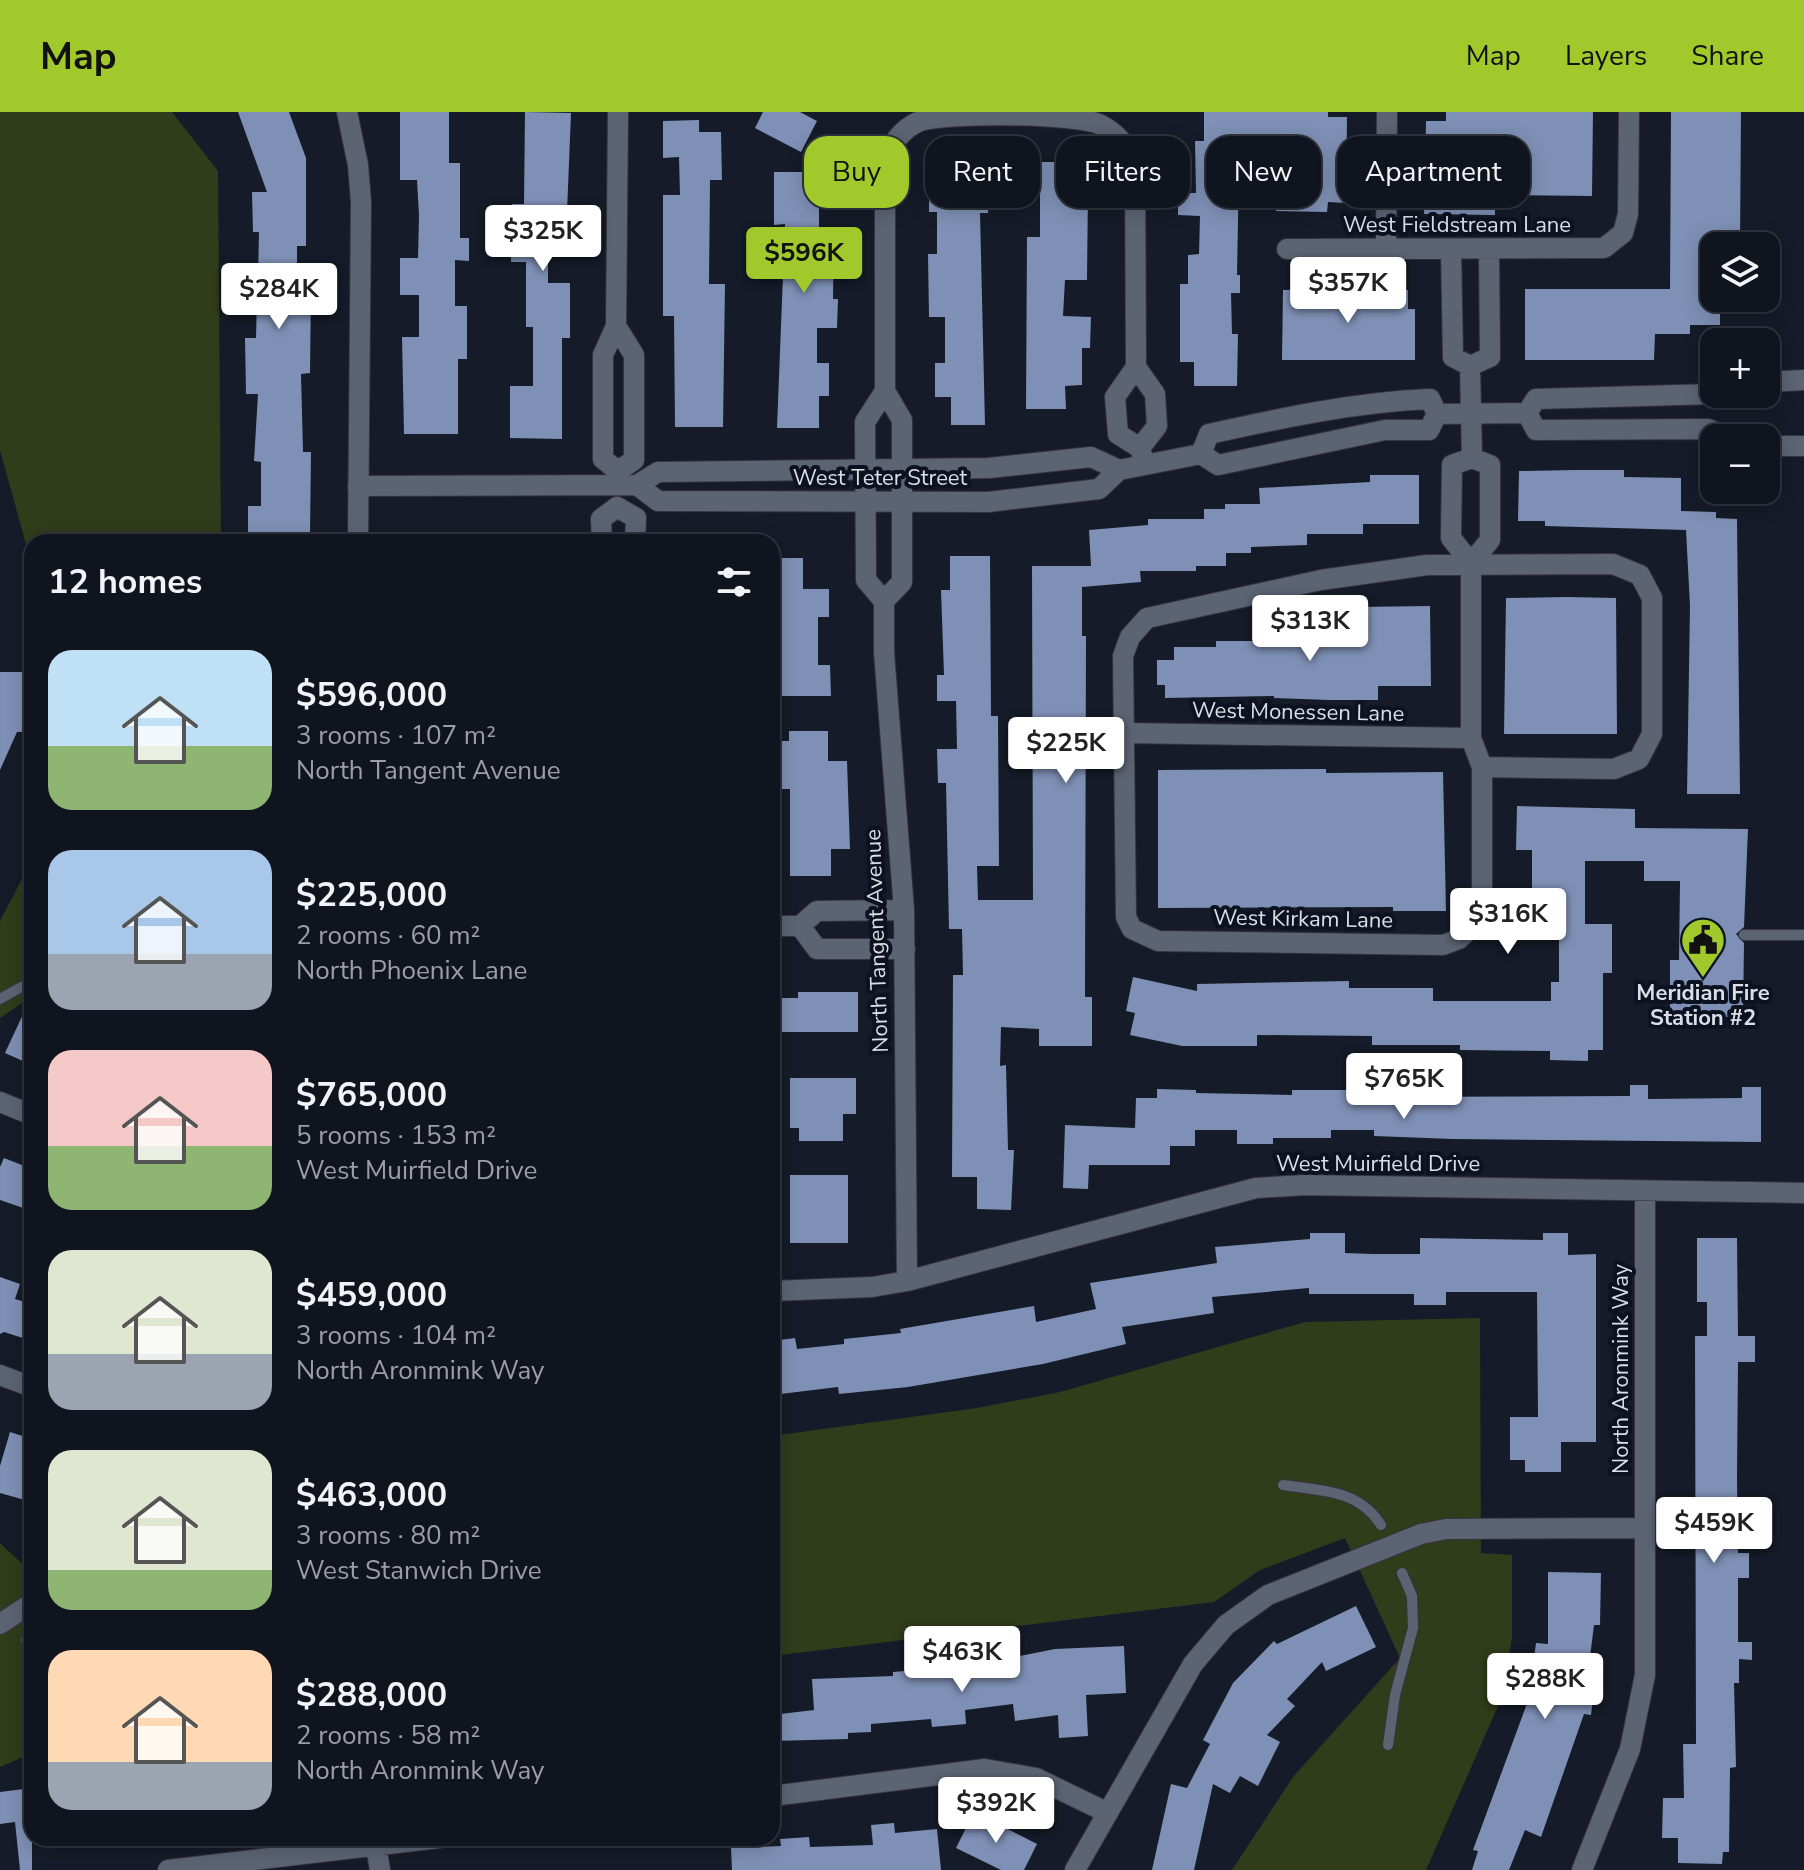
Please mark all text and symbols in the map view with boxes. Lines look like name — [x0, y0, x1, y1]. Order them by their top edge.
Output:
text: Map — [40, 31, 117, 82]
text: Map — [1466, 37, 1521, 75]
text: Layers — [1565, 37, 1647, 75]
text: Share — [1691, 37, 1764, 75]
chip: Buy — [804, 136, 909, 208]
chip: Rent — [925, 136, 1040, 208]
chip: Filters — [1056, 136, 1190, 208]
chip: New — [1206, 136, 1321, 208]
chip: Apartment — [1337, 136, 1530, 208]
pin: $325K — [487, 205, 599, 273]
street label: West Fieldstream Lane — [1343, 210, 1571, 240]
text: $325K — [503, 213, 583, 248]
pin: $596K — [748, 227, 860, 295]
map controls — [1700, 232, 1780, 504]
button: layers — [1700, 232, 1780, 312]
text: $596K — [764, 235, 844, 270]
pin: $357K — [1292, 257, 1404, 325]
pin: $284K — [223, 263, 335, 331]
text: $357K — [1308, 265, 1388, 300]
text: $284K — [239, 271, 319, 306]
button: + — [1700, 328, 1780, 408]
button: − — [1700, 424, 1780, 504]
street label: West Teter Street — [793, 463, 968, 493]
text: 12 homes — [48, 559, 202, 605]
icon: filters — [712, 560, 756, 604]
pin: $313K — [1254, 595, 1366, 663]
text: $313K — [1270, 603, 1350, 638]
text: $596,000 — [296, 672, 447, 718]
icon: home — [112, 682, 208, 778]
street label: West Monessen Lane — [1191, 695, 1405, 729]
pin: $225K — [1010, 717, 1122, 785]
text: 3 rooms · 107 m² — [296, 718, 496, 753]
text: $225K — [1026, 725, 1106, 760]
text: North Tangent Avenue — [296, 753, 561, 788]
street label: North Tangent Avenue — [858, 829, 896, 1053]
text: $225,000 — [296, 872, 447, 918]
icon: home — [112, 882, 208, 978]
pin: $316K — [1452, 888, 1564, 956]
text: $316K — [1468, 896, 1548, 931]
street label: West Kirkam Lane — [1213, 902, 1393, 936]
public building icon: Meridian Fire Station #2 — [1679, 916, 1727, 979]
text: 2 rooms · 60 m² — [296, 918, 480, 953]
text: North Phoenix Lane — [296, 953, 527, 988]
place label: Meridian Fire Station #2 — [1636, 978, 1770, 1033]
pin: $765K — [1348, 1053, 1460, 1121]
text: $765K — [1364, 1061, 1444, 1096]
text: $765,000 — [296, 1072, 447, 1118]
icon: home — [112, 1082, 208, 1178]
text: 5 rooms · 153 m² — [296, 1118, 496, 1153]
street label: West Muirfield Drive — [1276, 1149, 1480, 1179]
text: West Muirfield Drive — [296, 1153, 537, 1188]
street label: North Aronmink Way — [1606, 1263, 1636, 1474]
text: $459,000 — [296, 1272, 447, 1318]
icon: home — [112, 1282, 208, 1378]
text: 3 rooms · 104 m² — [296, 1318, 496, 1353]
text: North Aronmink Way — [296, 1353, 544, 1388]
text: $463,000 — [296, 1472, 447, 1518]
icon: home — [112, 1482, 208, 1578]
pin: $459K — [1658, 1497, 1770, 1565]
text: $459K — [1674, 1505, 1754, 1540]
text: 3 rooms · 80 m² — [296, 1518, 480, 1553]
text: West Stanwich Drive — [296, 1553, 542, 1588]
pin: $463K — [906, 1626, 1018, 1694]
text: $463K — [922, 1634, 1002, 1669]
pin: $288K — [1489, 1653, 1601, 1721]
text: $288K — [1505, 1661, 1585, 1696]
text: $288,000 — [296, 1672, 447, 1718]
icon: home — [112, 1682, 208, 1778]
text: 2 rooms · 58 m² — [296, 1718, 480, 1753]
text: North Aronmink Way — [296, 1753, 544, 1788]
pin: $392K — [940, 1777, 1052, 1845]
text: $392K — [956, 1785, 1036, 1820]

